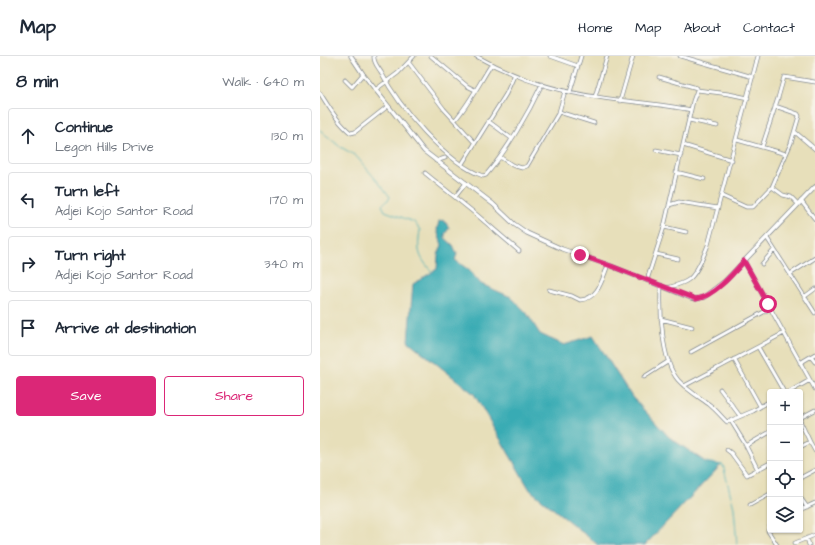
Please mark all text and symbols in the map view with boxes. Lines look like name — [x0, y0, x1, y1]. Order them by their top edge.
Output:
text: Map — [20, 14, 56, 41]
text: Home — [578, 18, 613, 38]
text: Map — [635, 18, 661, 38]
text: About — [683, 18, 721, 38]
text: Contact — [743, 18, 795, 38]
text: 8 min — [16, 70, 58, 94]
text: Walk · 640 m — [222, 73, 304, 91]
text: Continue — [55, 117, 113, 138]
icon: ahead — [17, 125, 39, 147]
text: 130 m — [271, 127, 303, 145]
text: Legon Hills Drive — [55, 138, 154, 156]
text: Turn left — [55, 181, 119, 202]
icon: left — [17, 189, 39, 211]
text: 170 m — [270, 191, 303, 209]
text: Adjei Kojo Santor Road — [55, 202, 193, 220]
text: Turn right — [55, 245, 126, 266]
route end — [571, 246, 589, 264]
icon: right — [17, 253, 39, 275]
text: 340 m — [264, 255, 303, 273]
text: Adjei Kojo Santor Road — [55, 266, 193, 284]
route start — [759, 295, 777, 313]
icon: arrive — [17, 317, 39, 339]
text: Arrive at destination — [55, 318, 196, 339]
button: Save — [16, 376, 156, 416]
button: Share — [164, 376, 304, 416]
map controls — [767, 389, 803, 533]
button: + — [767, 389, 803, 425]
button: − — [767, 425, 803, 461]
button: locate — [767, 461, 803, 497]
button: layers — [767, 497, 803, 533]

